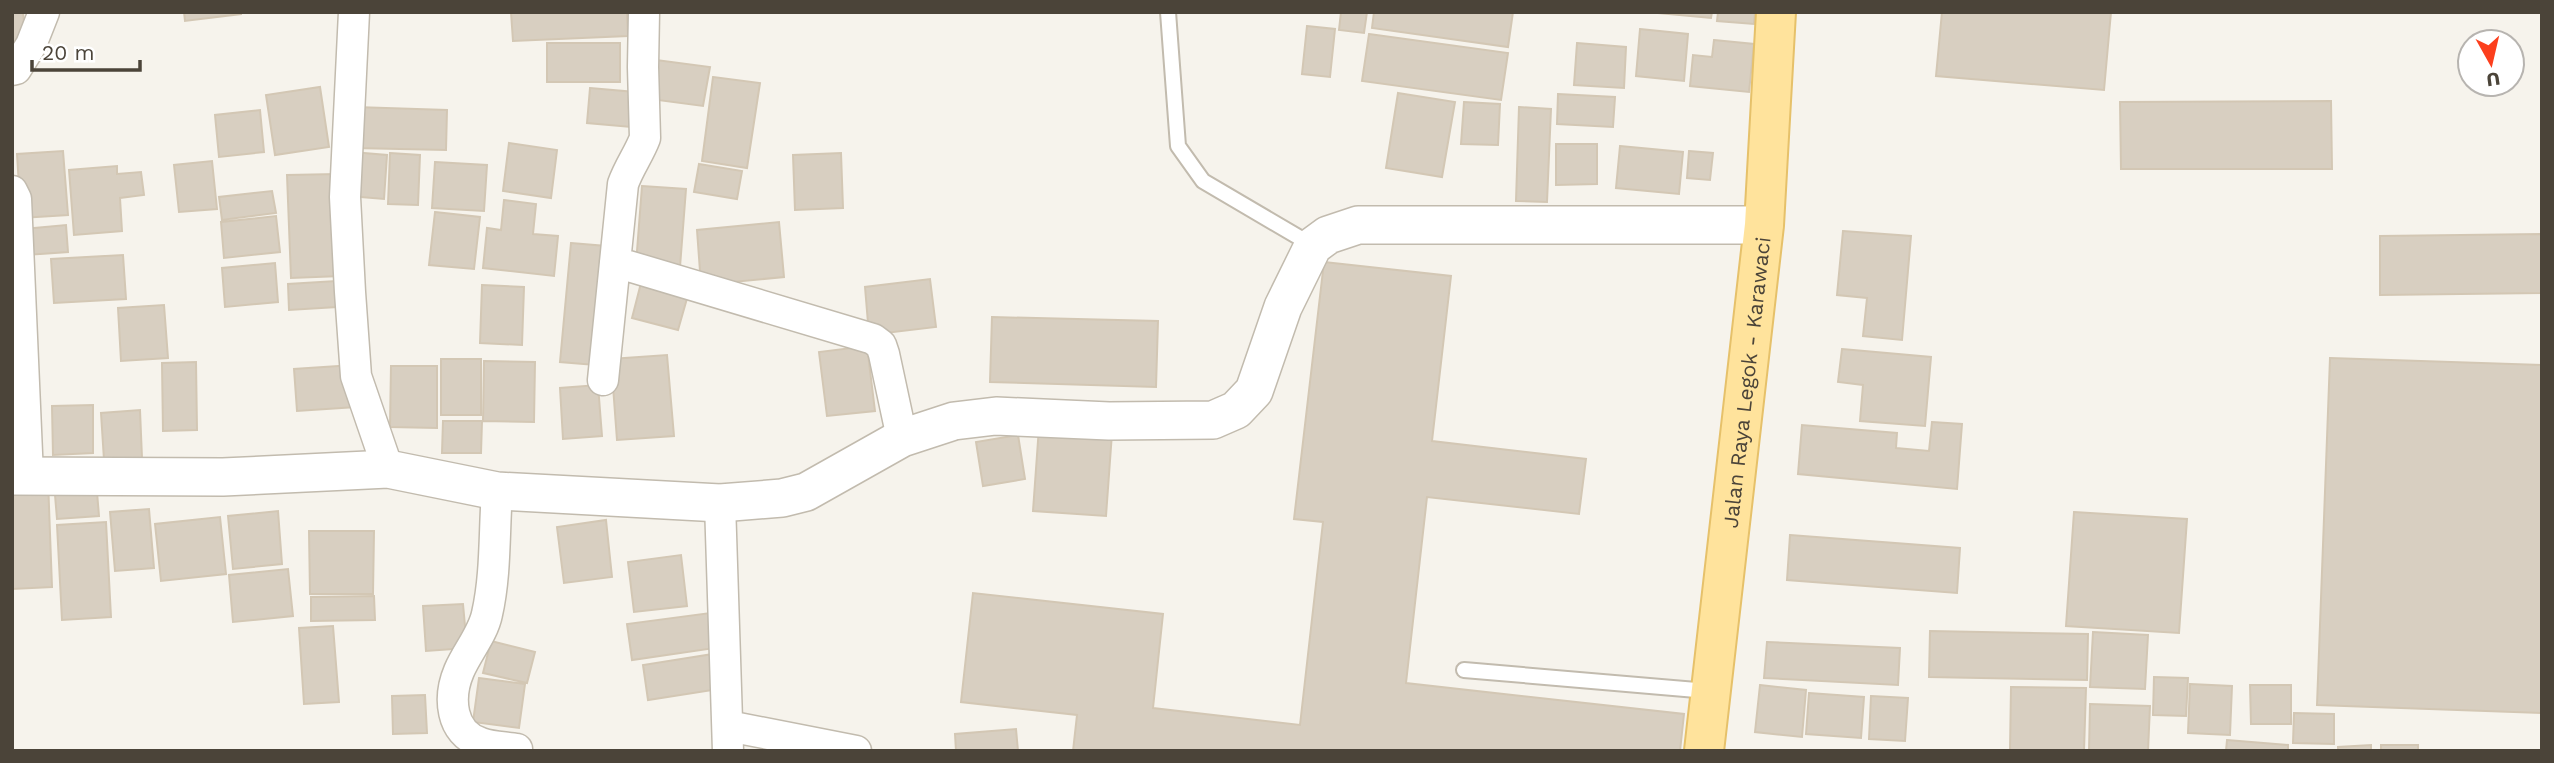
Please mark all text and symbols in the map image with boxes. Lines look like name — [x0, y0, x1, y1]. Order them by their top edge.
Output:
scale bar — [32, 28, 140, 72]
north arrow — [2456, 28, 2526, 98]
text: 20 m — [42, 40, 94, 65]
text: U — [2485, 67, 2502, 92]
street label: Jalan Raya Legok - Karawaci — [1717, 235, 1775, 529]

